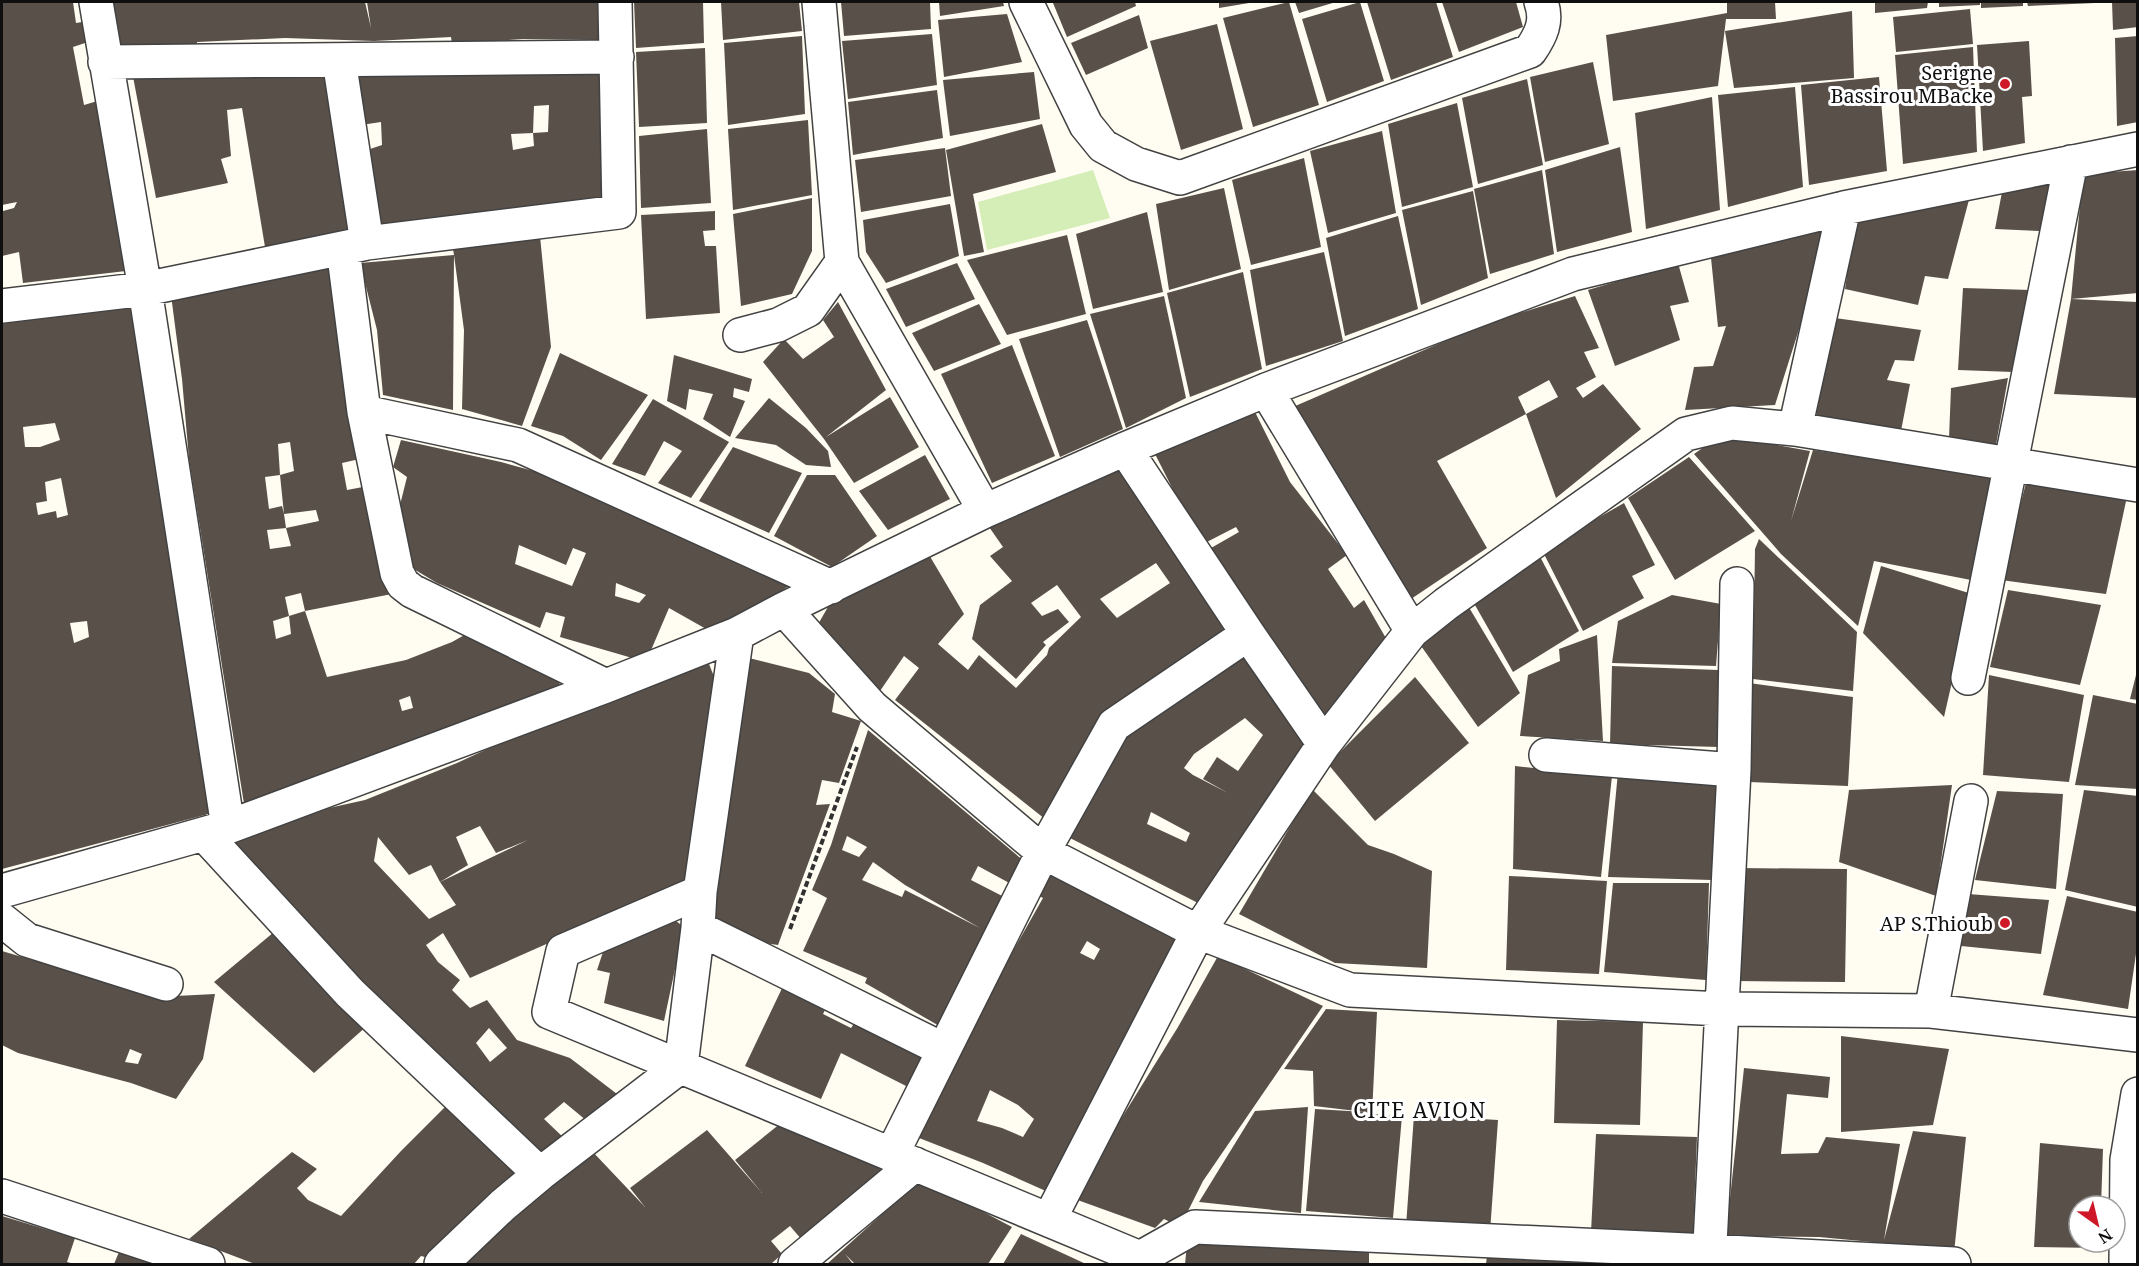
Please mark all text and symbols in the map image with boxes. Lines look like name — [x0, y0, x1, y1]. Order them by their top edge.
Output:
place label: Serigne Bassirou MBacke — [1830, 59, 1993, 109]
marker: Serigne Bassirou MBacke — [1998, 77, 2012, 91]
place label: AP S.Thioub — [1880, 910, 1993, 937]
marker: AP S.Thioub — [1998, 916, 2012, 930]
district label: CITE AVION — [1353, 1096, 1487, 1124]
north arrow — [2067, 1194, 2127, 1254]
text: N — [2094, 1224, 2117, 1249]

